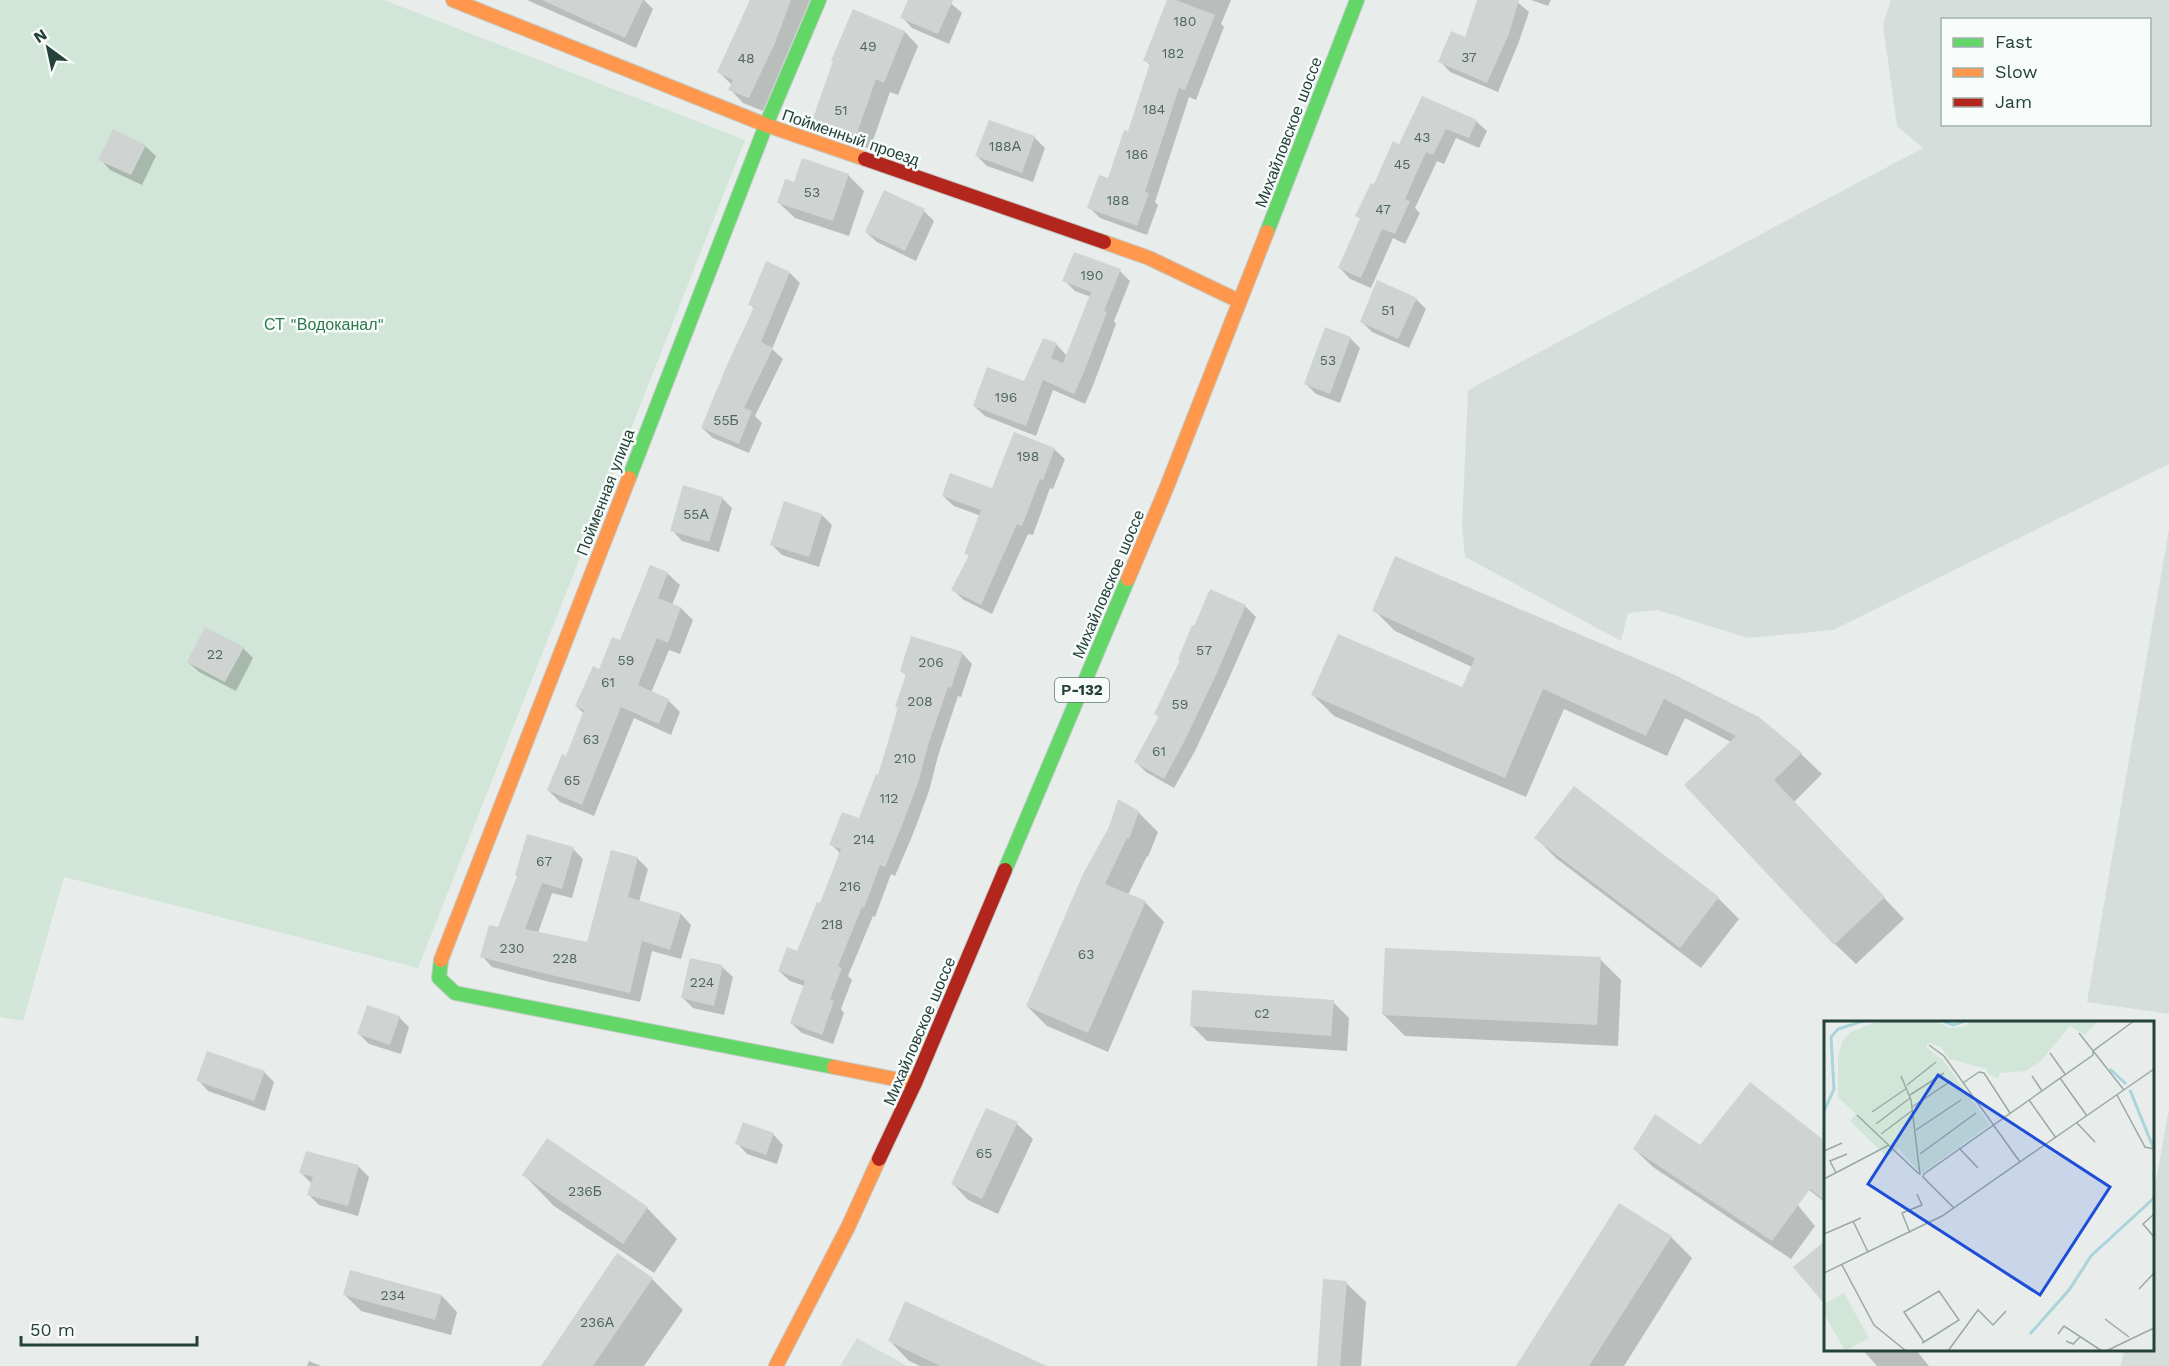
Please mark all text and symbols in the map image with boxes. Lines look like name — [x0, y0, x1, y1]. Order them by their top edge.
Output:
house number: 180 — [1174, 13, 1196, 29]
north arrow — [18, 18, 78, 78]
legend — [1941, 18, 2151, 126]
text: N — [30, 25, 50, 47]
text: Fast — [1995, 31, 2033, 52]
house number: 49 — [859, 38, 877, 54]
house number: 182 — [1162, 45, 1184, 61]
house number: 37 — [1461, 49, 1477, 65]
house number: 48 — [737, 50, 755, 66]
street label: Михайловское шоссе — [1251, 54, 1326, 210]
text: Slow — [1995, 61, 2038, 82]
text: Jam — [1995, 91, 2032, 112]
house number: 184 — [1143, 101, 1165, 117]
house number: 51 — [834, 102, 848, 118]
street label: Пойменный проезд — [780, 105, 923, 170]
house number: 43 — [1414, 129, 1430, 145]
house number: 188А — [989, 138, 1022, 154]
house number: 186 — [1126, 146, 1148, 162]
house number: 45 — [1394, 156, 1410, 172]
house number: 53 — [804, 184, 820, 200]
house number: 188 — [1107, 192, 1129, 208]
house number: 47 — [1375, 201, 1391, 217]
house number: 190 — [1081, 267, 1103, 283]
house number: 51 — [1381, 302, 1395, 318]
park label: СТ "Водоканал" — [264, 315, 384, 334]
house number: 53 — [1320, 352, 1336, 368]
house number: 196 — [995, 389, 1017, 405]
house number: 55Б — [713, 412, 739, 428]
street label: Пойменная улица — [573, 426, 638, 558]
house number: 198 — [1017, 448, 1039, 464]
house number: 55А — [683, 506, 709, 522]
street label: Михайловское шоссе — [1069, 507, 1148, 661]
house number: 57 — [1196, 642, 1212, 658]
house number: 22 — [207, 646, 223, 662]
house number: 59 — [618, 652, 634, 668]
house number: 206 — [918, 654, 944, 670]
house number: 61 — [601, 674, 615, 690]
road number: Р-132 — [1055, 678, 1109, 702]
house number: 208 — [907, 693, 933, 709]
house number: 59 — [1172, 696, 1188, 712]
house number: 63 — [583, 731, 599, 747]
house number: 61 — [1152, 743, 1166, 759]
house number: 210 — [894, 750, 916, 766]
house number: 65 — [564, 772, 580, 788]
house number: 112 — [879, 790, 899, 806]
house number: 214 — [853, 831, 875, 847]
house number: 67 — [536, 853, 552, 869]
house number: 216 — [839, 878, 861, 894]
house number: 218 — [821, 916, 843, 932]
house number: 230 — [499, 940, 525, 956]
house number: 63 — [1078, 946, 1094, 962]
house number: 228 — [553, 950, 577, 966]
street label: Михайловское шоссе — [880, 954, 959, 1108]
house number: 224 — [690, 974, 714, 990]
house number: с2 — [1254, 1005, 1270, 1021]
inset map — [1824, 1021, 2154, 1351]
house number: 65 — [976, 1145, 992, 1161]
house number: 236Б — [568, 1183, 602, 1199]
house number: 234 — [381, 1287, 405, 1303]
scale bar — [21, 1309, 196, 1347]
house number: 236А — [580, 1314, 615, 1330]
text: 50 m — [30, 1319, 75, 1340]

